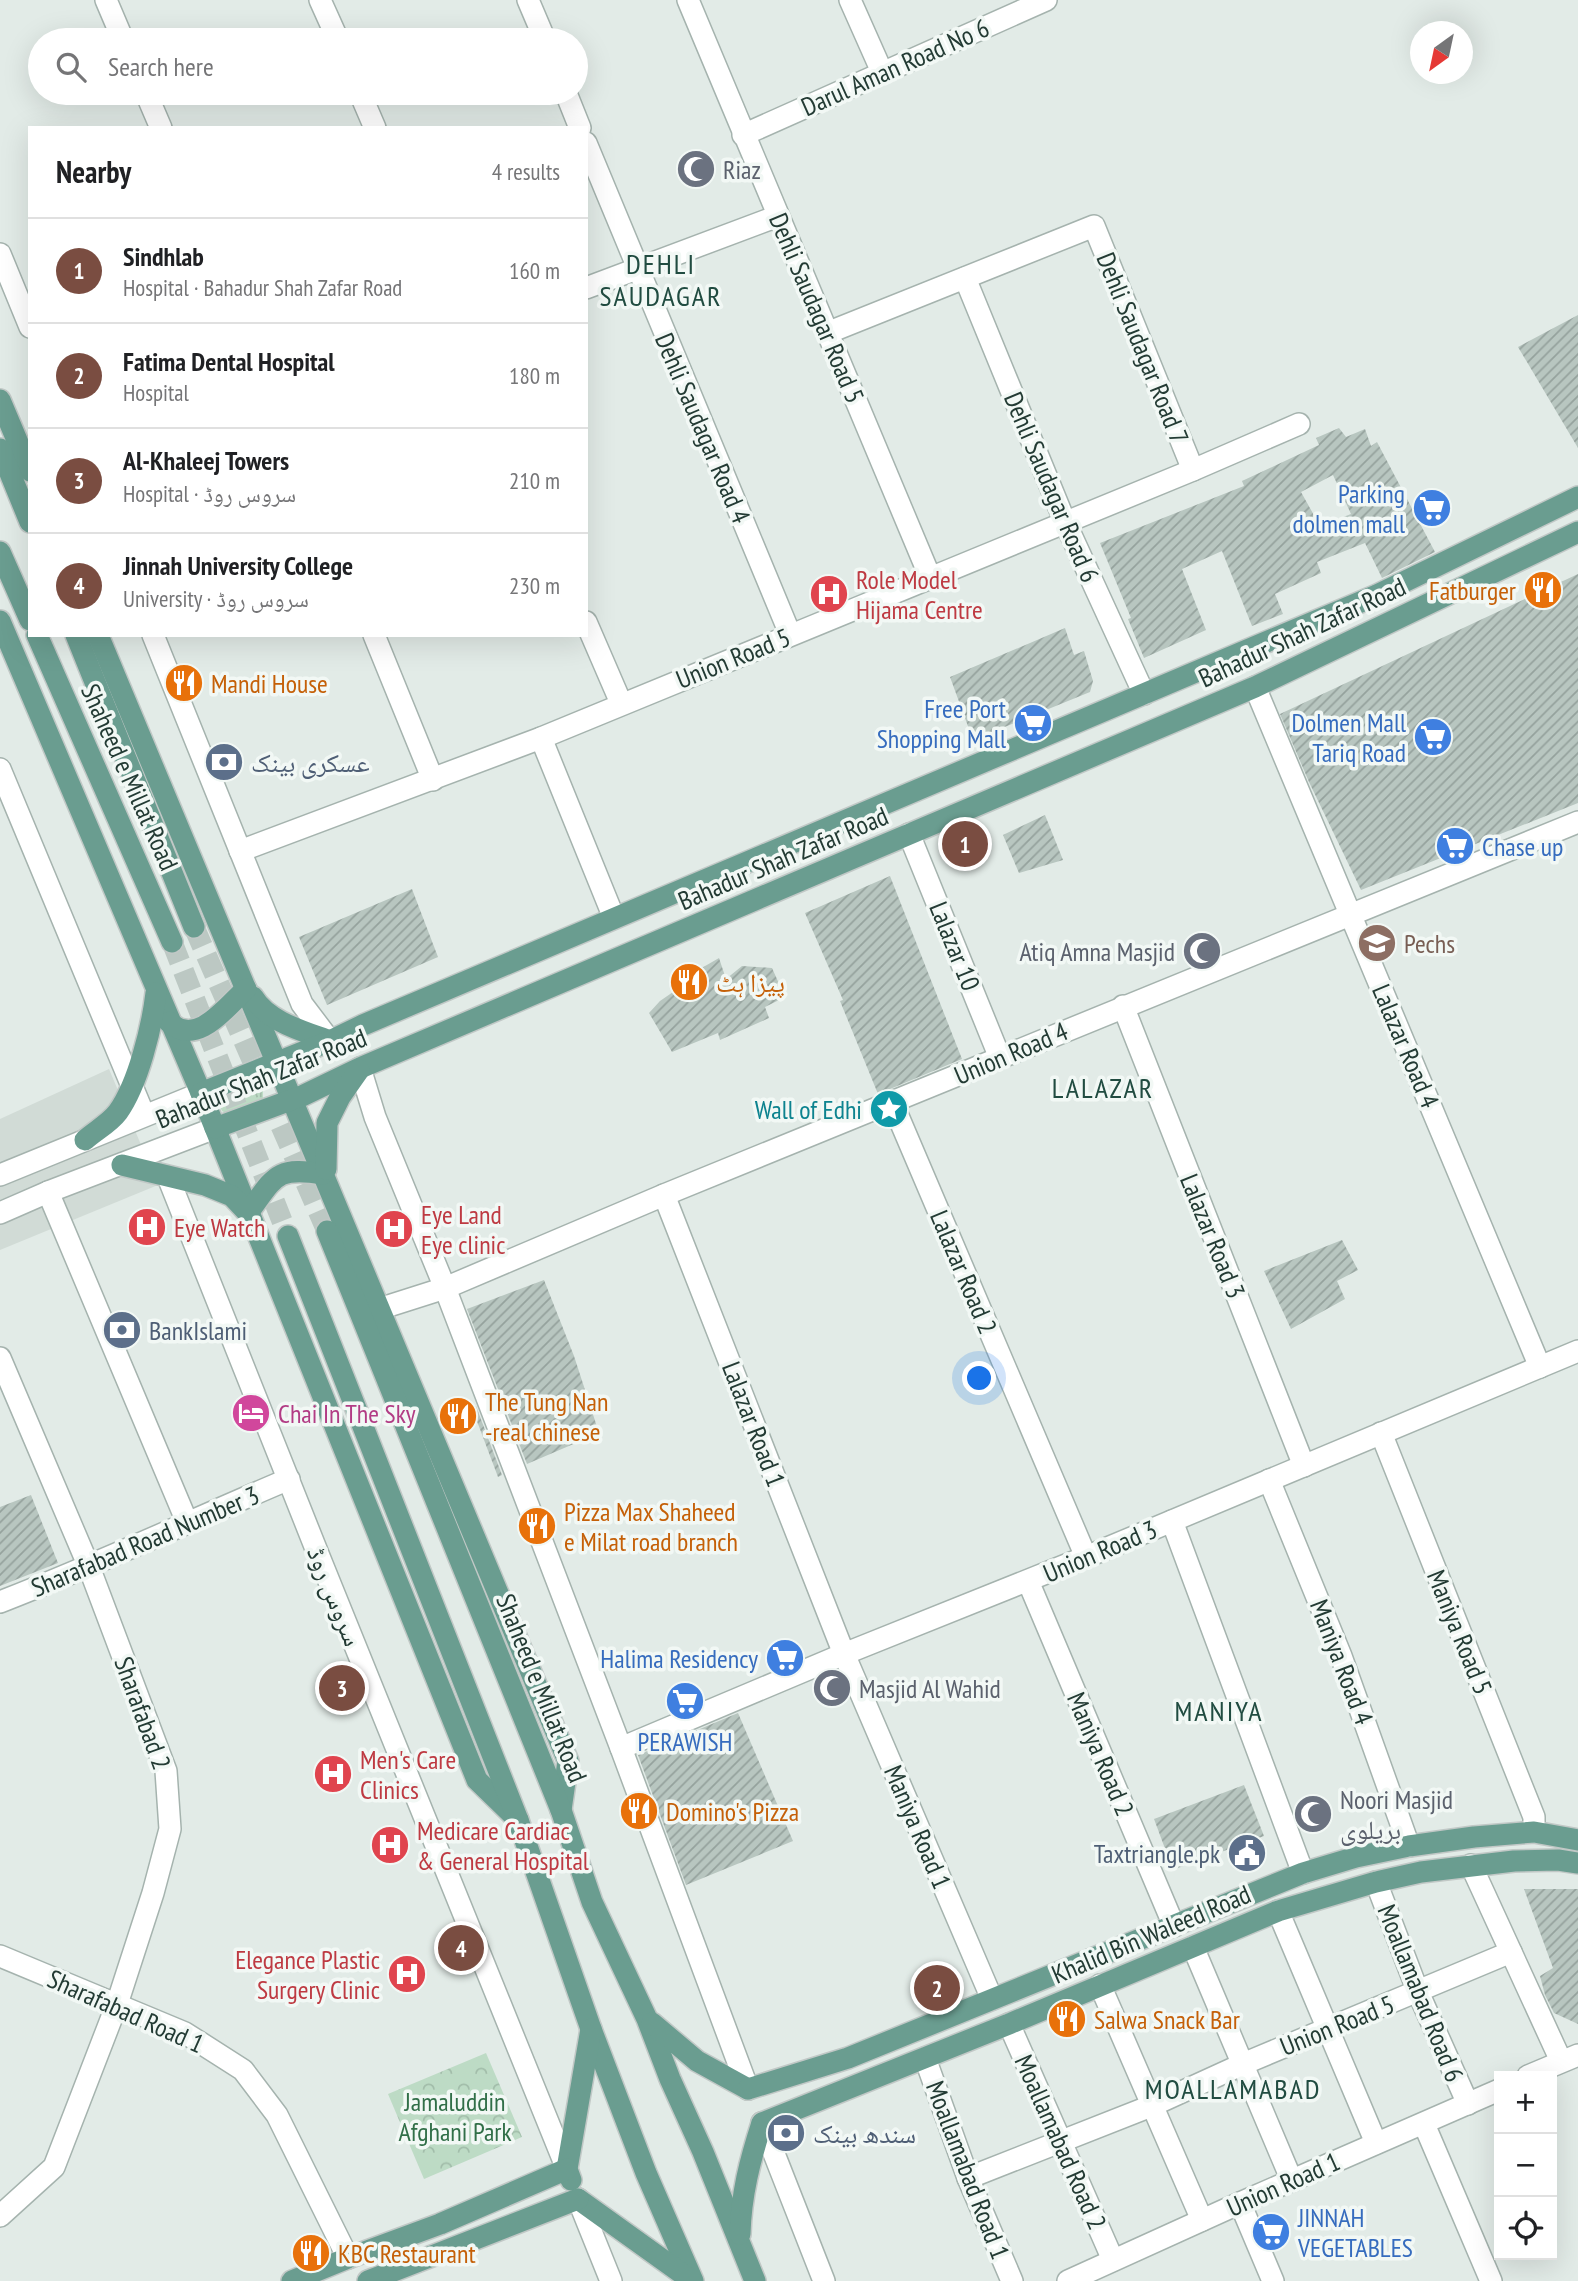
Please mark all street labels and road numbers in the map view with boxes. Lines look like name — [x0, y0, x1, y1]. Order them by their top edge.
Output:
street label: Darul Aman Road No 6 — [796, 11, 994, 123]
street label: Dehli Saudagar Road 5 — [762, 208, 872, 408]
street label: Dehli Saudagar Road 7 — [1090, 248, 1196, 448]
street label: Dehli Saudagar Road 4 — [648, 328, 758, 528]
street label: Dehli Saudagar Road 6 — [997, 387, 1107, 587]
street label: Bahadur Shah Zafar Road — [1193, 570, 1411, 694]
street label: Union Road 5 — [671, 620, 795, 696]
street label: Shaheed e Millat Road — [74, 679, 186, 875]
street label: Bahadur Shah Zafar Road — [673, 799, 893, 917]
street label: Lalazar 10 — [922, 897, 988, 995]
street label: Lalazar Road 4 — [1365, 979, 1447, 1113]
street label: Union Road 4 — [949, 1014, 1073, 1092]
street label: Bahadur Shah Zafar Road — [151, 1021, 371, 1135]
street label: Lalazar Road 3 — [1173, 1169, 1253, 1303]
street label: Lalazar Road 2 — [923, 1205, 1005, 1339]
street label: Lalazar Road 1 — [715, 1357, 793, 1491]
street label: Sharafabad Road Number 3 — [26, 1478, 264, 1604]
street label: Union Road 3 — [1038, 1512, 1162, 1590]
street label: سروس روڈ — [300, 1541, 370, 1651]
street label: Maniya Road 5 — [1420, 1565, 1500, 1699]
street label: Shaheed e Millat Road — [489, 1589, 595, 1787]
street label: Maniya Road 4 — [1303, 1595, 1381, 1729]
street label: Sharafabad 2 — [107, 1652, 179, 1774]
street label: Maniya Road 2 — [1060, 1687, 1142, 1821]
street label: Maniya Road 1 — [877, 1760, 959, 1894]
street label: Khalid Bin Waleed Road — [1047, 1877, 1255, 1991]
street label: Moallamabad Road 6 — [1370, 1900, 1472, 2086]
street label: Sharafabad Road 1 — [43, 1962, 209, 2060]
street label: Union Road 5 — [1275, 1987, 1399, 2063]
street label: Moallamabad Road 2 — [1008, 2049, 1114, 2235]
street label: Moallamabad Road 1 — [919, 2076, 1017, 2264]
street label: Union Road 1 — [1221, 2144, 1345, 2224]

